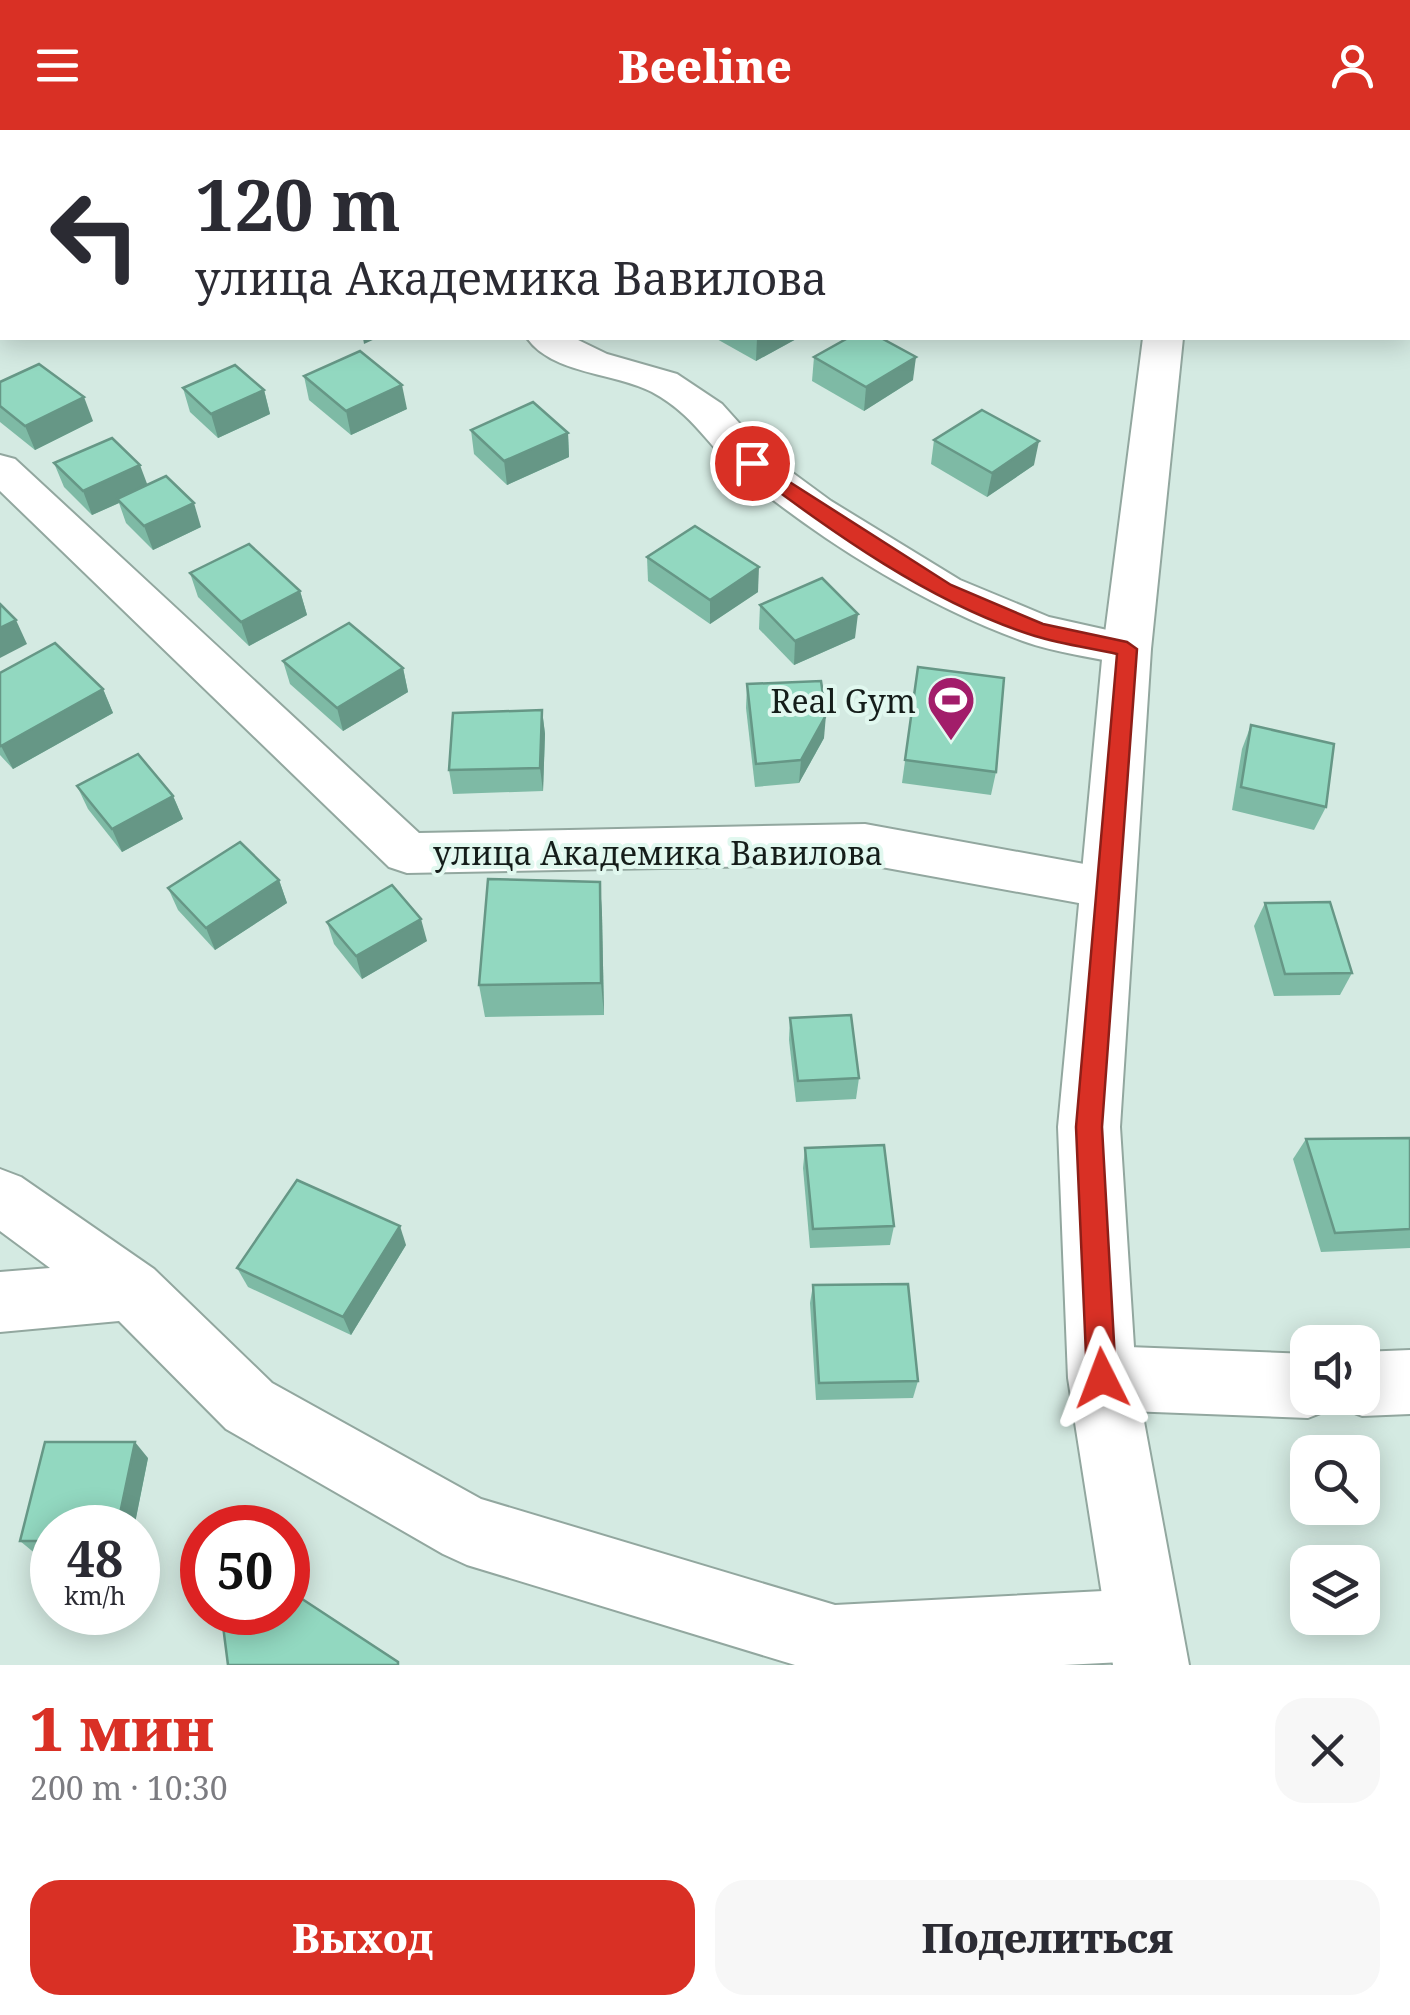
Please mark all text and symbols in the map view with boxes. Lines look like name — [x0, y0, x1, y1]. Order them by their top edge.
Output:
text: Beeline — [618, 35, 792, 96]
icon: menu — [30, 38, 85, 93]
icon: person — [1325, 38, 1380, 93]
text: 120 m — [195, 156, 401, 252]
icon: left — [30, 170, 160, 300]
text: улица Академика Вавилова — [195, 247, 828, 308]
pin — [710, 421, 795, 506]
icon: arrive — [725, 436, 780, 491]
sports icon: Real Gym — [925, 674, 977, 742]
place label: Real Gym — [770, 679, 916, 722]
street label: улица Академика Вавилова — [433, 831, 883, 874]
map controls — [1290, 1325, 1380, 1635]
button: sound — [1290, 1325, 1380, 1415]
position arrow — [1050, 1326, 1154, 1430]
button: search — [1290, 1435, 1380, 1525]
speed limit sign: 50 — [180, 1505, 310, 1635]
text: 48 — [67, 1524, 123, 1592]
button: layers — [1290, 1545, 1380, 1635]
text: km/h — [64, 1578, 126, 1612]
text: 1 мин — [30, 1687, 214, 1769]
button: close — [1275, 1698, 1380, 1803]
text: 200 m · 10:30 — [30, 1766, 228, 1809]
button: Выход — [30, 1880, 695, 1995]
button: Поделиться — [715, 1880, 1380, 1995]

